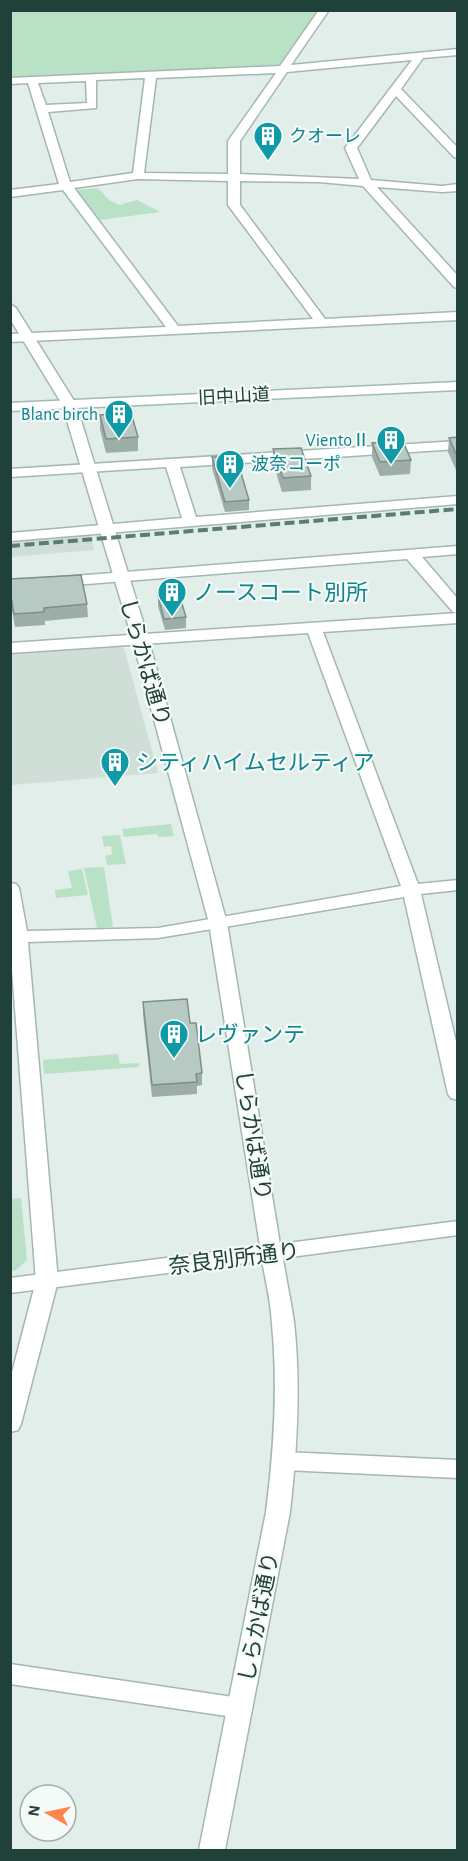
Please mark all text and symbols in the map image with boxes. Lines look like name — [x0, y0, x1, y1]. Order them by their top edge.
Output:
building icon: クオーレ — [252, 120, 284, 162]
place label: クオーレ — [289, 127, 361, 146]
street label: 旧中山道 — [198, 384, 270, 408]
building icon: Blanc birch — [103, 398, 135, 440]
place label: Blanc birch — [21, 406, 98, 424]
building icon: VientoⅡ — [375, 424, 407, 466]
place label: VientoⅡ — [306, 432, 370, 450]
building icon: 波奈コーポ — [214, 448, 246, 490]
place label: 波奈コーポ — [251, 454, 341, 474]
building icon: ノースコート別所 — [156, 576, 188, 618]
place label: ノースコート別所 — [193, 581, 368, 604]
street label: しらかば通り — [116, 596, 175, 729]
building icon: シティハイムセルティア — [99, 746, 131, 788]
place label: シティハイムセルティア — [136, 752, 374, 774]
building icon: レヴァンテ — [158, 1018, 190, 1060]
place label: レヴァンテ — [195, 1023, 305, 1046]
street label: しらかば通り — [232, 1068, 275, 1202]
street label: 奈良別所通り — [167, 1239, 301, 1278]
street label: しらかば通り — [235, 1550, 282, 1684]
north arrow — [18, 1783, 78, 1843]
text: N — [25, 1804, 43, 1818]

